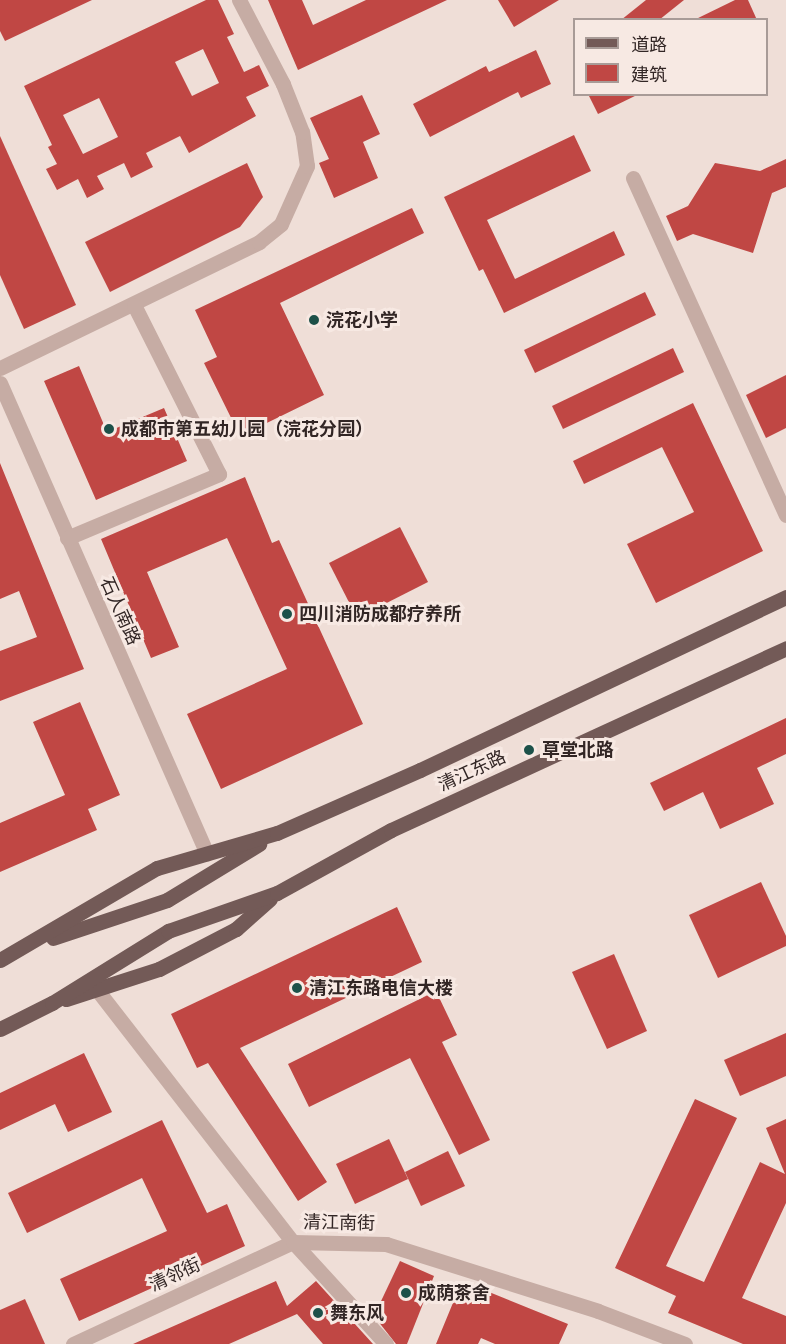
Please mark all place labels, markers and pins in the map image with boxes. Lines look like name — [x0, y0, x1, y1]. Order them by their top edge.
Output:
place label: 浣花小学 — [326, 309, 398, 331]
marker: 浣花小学 — [307, 313, 321, 327]
place label: 成都市第五幼儿园（浣花分园） — [121, 418, 373, 440]
marker: 成都市第五幼儿园（浣花分园） — [102, 422, 116, 436]
place label: 四川消防成都疗养所 — [299, 603, 461, 625]
marker: 四川消防成都疗养所 — [280, 607, 294, 621]
place label: 草堂北路 — [542, 739, 614, 761]
marker: 草堂北路 — [520, 741, 538, 759]
place label: 清江东路电信大楼 — [309, 977, 453, 999]
marker: 清江东路电信大楼 — [290, 981, 304, 995]
place label: 成荫茶舍 — [418, 1282, 490, 1304]
marker: 成荫茶舍 — [399, 1286, 413, 1300]
place label: 舞东风 — [330, 1302, 384, 1324]
marker: 舞东风 — [311, 1306, 325, 1320]

